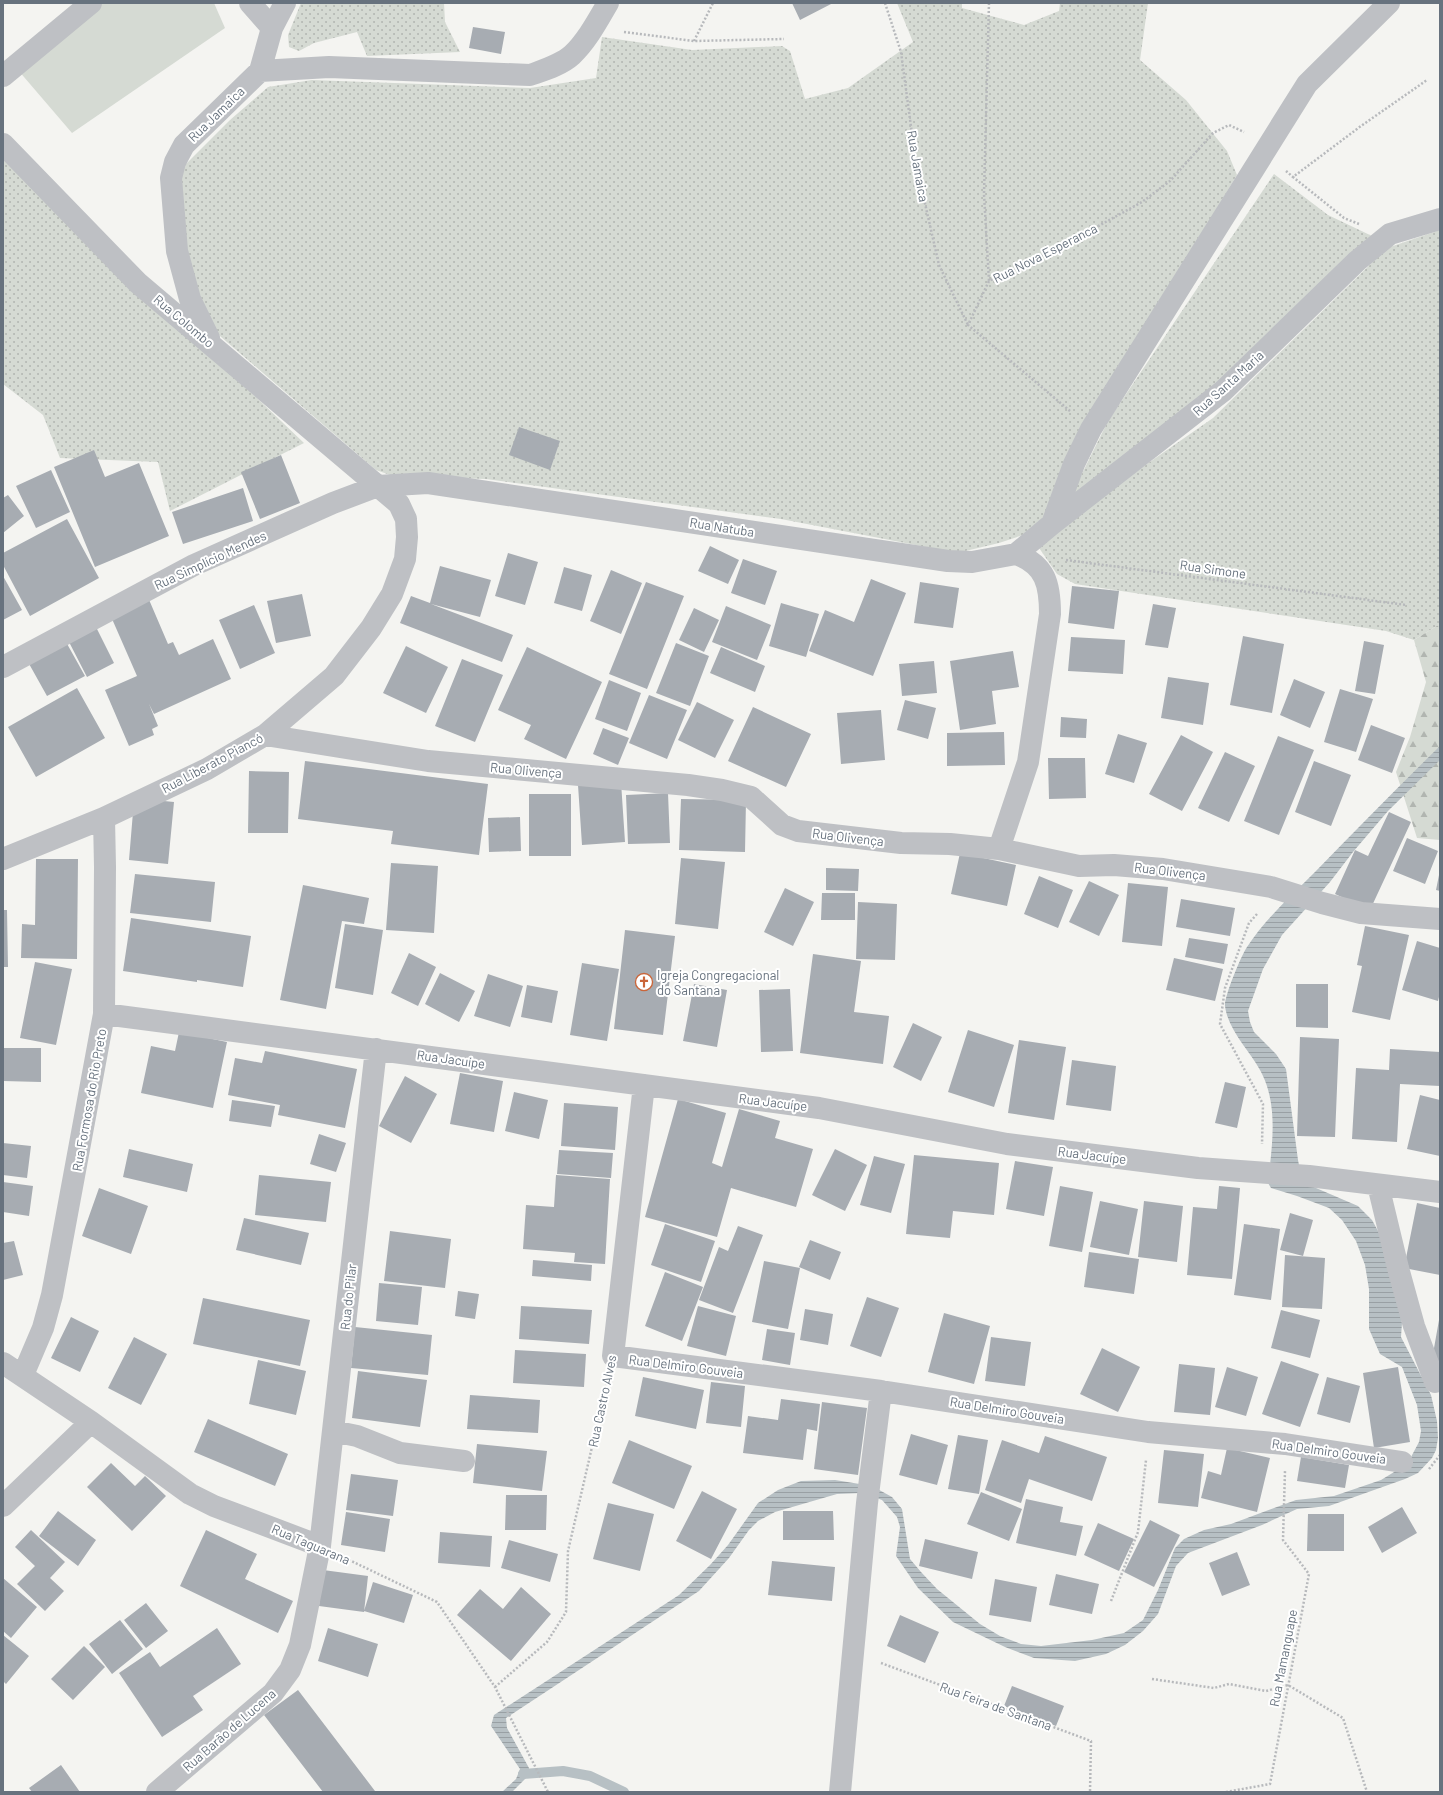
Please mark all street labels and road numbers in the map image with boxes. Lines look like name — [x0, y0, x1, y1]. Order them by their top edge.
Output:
street label: Rua Jamaica — [184, 83, 248, 145]
street label: Rua Jamaica — [904, 129, 932, 203]
street label: Rua Nova Esperanca — [990, 220, 1100, 286]
street label: Rua Colombo — [150, 291, 218, 351]
street label: Rua Santa Maria — [1189, 347, 1267, 419]
street label: Rua Natuba — [689, 514, 755, 540]
street label: Rua Simplício Mendes — [151, 527, 269, 593]
street label: Rua Simone — [1179, 556, 1247, 582]
street label: Rua Liberato Piancó — [159, 729, 265, 796]
street label: Rua Olivença — [490, 759, 562, 781]
street label: Rua Olivença — [811, 825, 885, 849]
street label: Rua Olivença — [1133, 859, 1207, 883]
street label: Rua Formosa do Rio Preto — [69, 1027, 109, 1173]
street label: Rua Jacuípe — [416, 1046, 486, 1072]
street label: Rua Jacuípe — [738, 1090, 808, 1114]
street label: Rua Jacuípe — [1057, 1143, 1127, 1167]
street label: Rua do Pilar — [337, 1263, 359, 1331]
street label: Rua Delmiro Gouveia — [628, 1351, 744, 1381]
street label: Rua Castro Alves — [584, 1353, 620, 1449]
street label: Rua Delmiro Gouveia — [949, 1393, 1065, 1427]
street label: Rua Delmiro Gouveia — [1271, 1435, 1387, 1467]
street label: Rua Taguarana — [269, 1520, 353, 1568]
street label: Rua Mamanguape — [1266, 1608, 1300, 1708]
street label: Rua Feira de Santana — [938, 1678, 1054, 1734]
street label: Rua Barão de Lucena — [179, 1685, 279, 1775]

